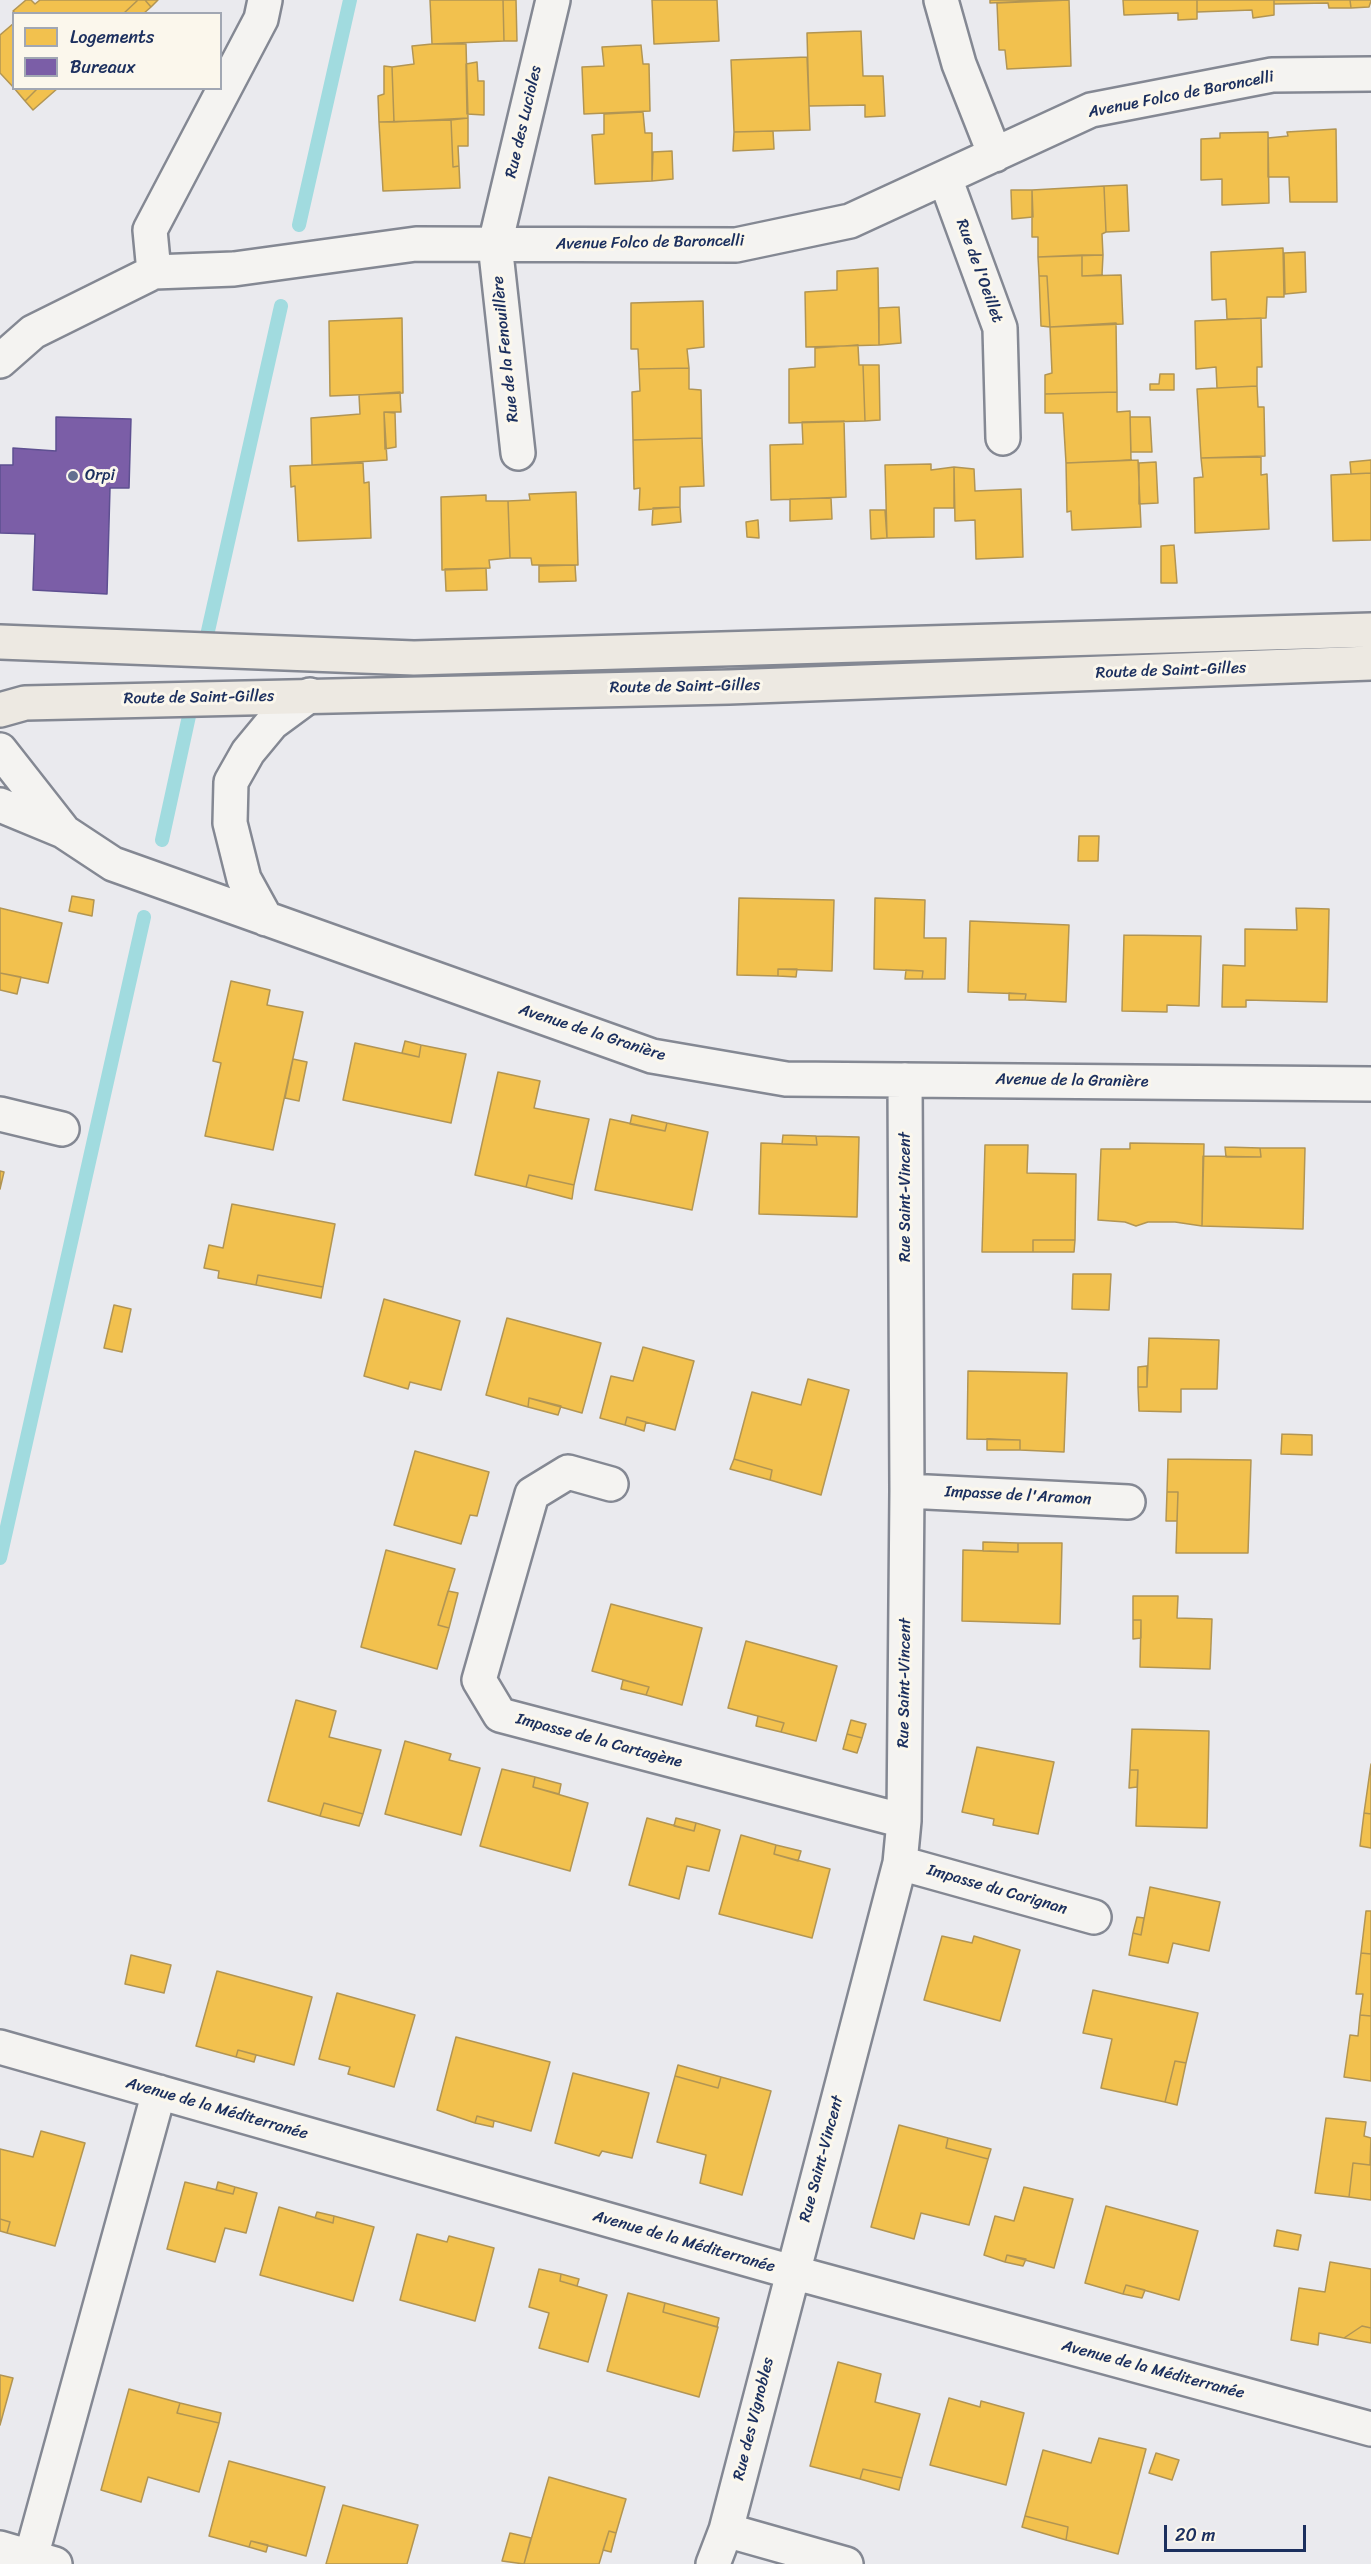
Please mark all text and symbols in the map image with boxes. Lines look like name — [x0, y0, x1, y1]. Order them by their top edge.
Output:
legend — [12, 12, 222, 90]
text: Logements — [70, 21, 154, 53]
text: Bureaux — [70, 51, 136, 83]
street label: Rue des Lucioles — [502, 64, 546, 180]
street label: Avenue Folco de Baroncelli — [1087, 68, 1275, 122]
street label: Rue de l'Oeillet — [951, 217, 1007, 325]
street label: Avenue Folco de Baroncelli — [556, 232, 744, 254]
street label: Rue de la Fenouillère — [489, 275, 523, 423]
place label: Orpi — [85, 466, 115, 486]
marker: Orpi — [66, 469, 80, 483]
street label: Route de Saint-Gilles — [1095, 659, 1247, 683]
street label: Route de Saint-Gilles — [609, 676, 761, 698]
street label: Route de Saint-Gilles — [123, 687, 275, 709]
street label: Avenue de la Granière — [516, 1000, 668, 1066]
street label: Avenue de la Granière — [995, 1070, 1149, 1092]
street label: Rue Saint-Vincent — [896, 1132, 916, 1262]
street label: Impasse de l'Aramon — [944, 1483, 1092, 1509]
street label: Rue Saint-Vincent — [894, 1618, 916, 1748]
street label: Impasse de la Cartagène — [514, 1710, 684, 1772]
street label: Impasse du Carignan — [925, 1861, 1069, 1919]
street label: Avenue de la Méditerranée — [124, 2074, 310, 2144]
street label: Rue Saint-Vincent — [796, 2094, 848, 2224]
street label: Avenue de la Méditerranée — [591, 2207, 777, 2277]
street label: Avenue de la Méditerranée — [1060, 2336, 1246, 2404]
street label: Rue des Vignobles — [729, 2356, 779, 2482]
scale bar — [1167, 2513, 1310, 2551]
text: 20 m — [1175, 2519, 1215, 2551]

